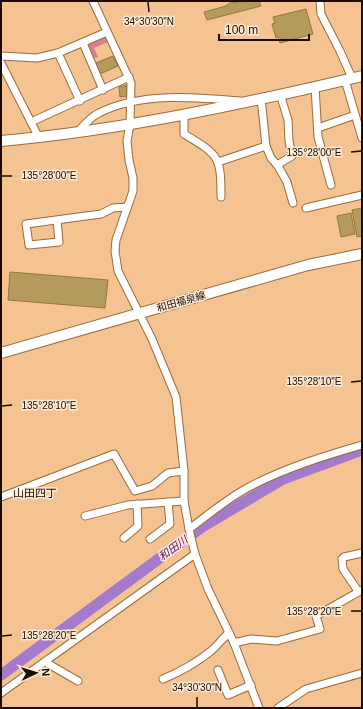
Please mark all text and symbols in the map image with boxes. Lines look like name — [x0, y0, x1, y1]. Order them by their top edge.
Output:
text: 34°30'30"N — [124, 16, 174, 27]
scale bar — [219, 16, 309, 42]
text: 100 m — [225, 23, 258, 37]
text: 135°28'00"E — [286, 147, 342, 158]
text: 135°28'00"E — [21, 170, 77, 181]
street label: 和田福泉線 — [156, 289, 207, 314]
text: 135°28'10"E — [286, 376, 342, 387]
text: 135°28'10"E — [21, 400, 77, 411]
district label: 山田四丁 — [13, 487, 57, 499]
water label: 和田川 — [156, 533, 191, 563]
text: 135°28'20"E — [286, 606, 342, 617]
text: 135°28'20"E — [21, 630, 77, 641]
north arrow — [16, 653, 56, 693]
text: N — [40, 668, 52, 677]
text: 34°30'30"N — [172, 682, 222, 693]

